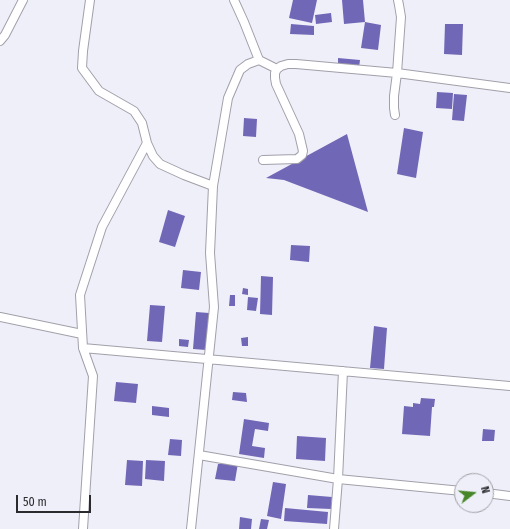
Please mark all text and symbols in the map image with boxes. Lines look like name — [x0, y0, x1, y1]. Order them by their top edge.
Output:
north arrow — [454, 473, 494, 513]
text: N — [478, 485, 492, 495]
scale bar — [18, 487, 93, 513]
text: 50 m — [23, 495, 47, 509]

